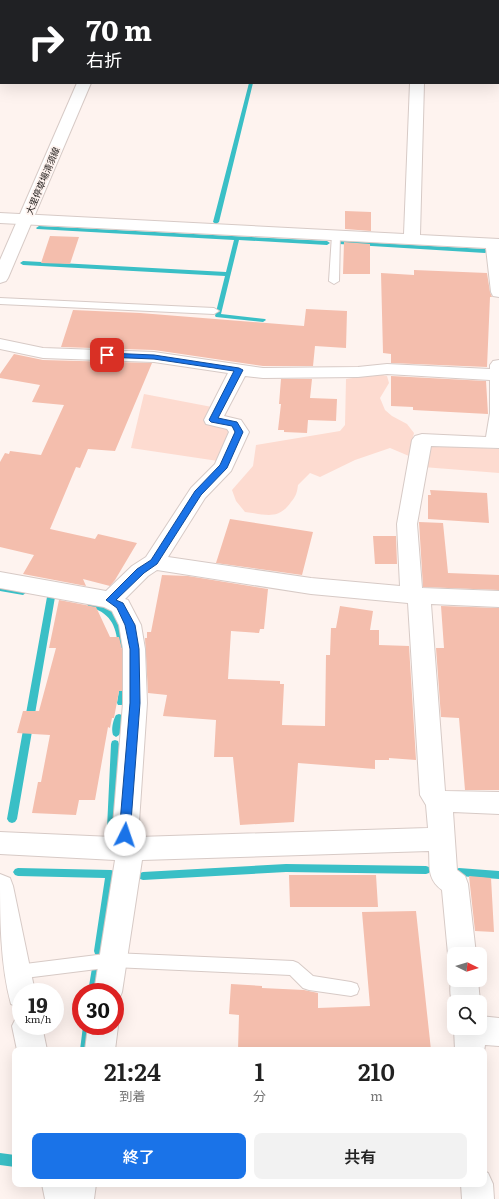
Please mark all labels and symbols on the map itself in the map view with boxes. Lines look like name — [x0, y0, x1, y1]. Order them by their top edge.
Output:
street label: 大里停車場清須線 — [22, 144, 63, 216]
pin — [90, 338, 124, 372]
position arrow — [104, 814, 146, 856]
north arrow — [447, 947, 487, 987]
speed limit sign: 30 — [72, 983, 124, 1035]

